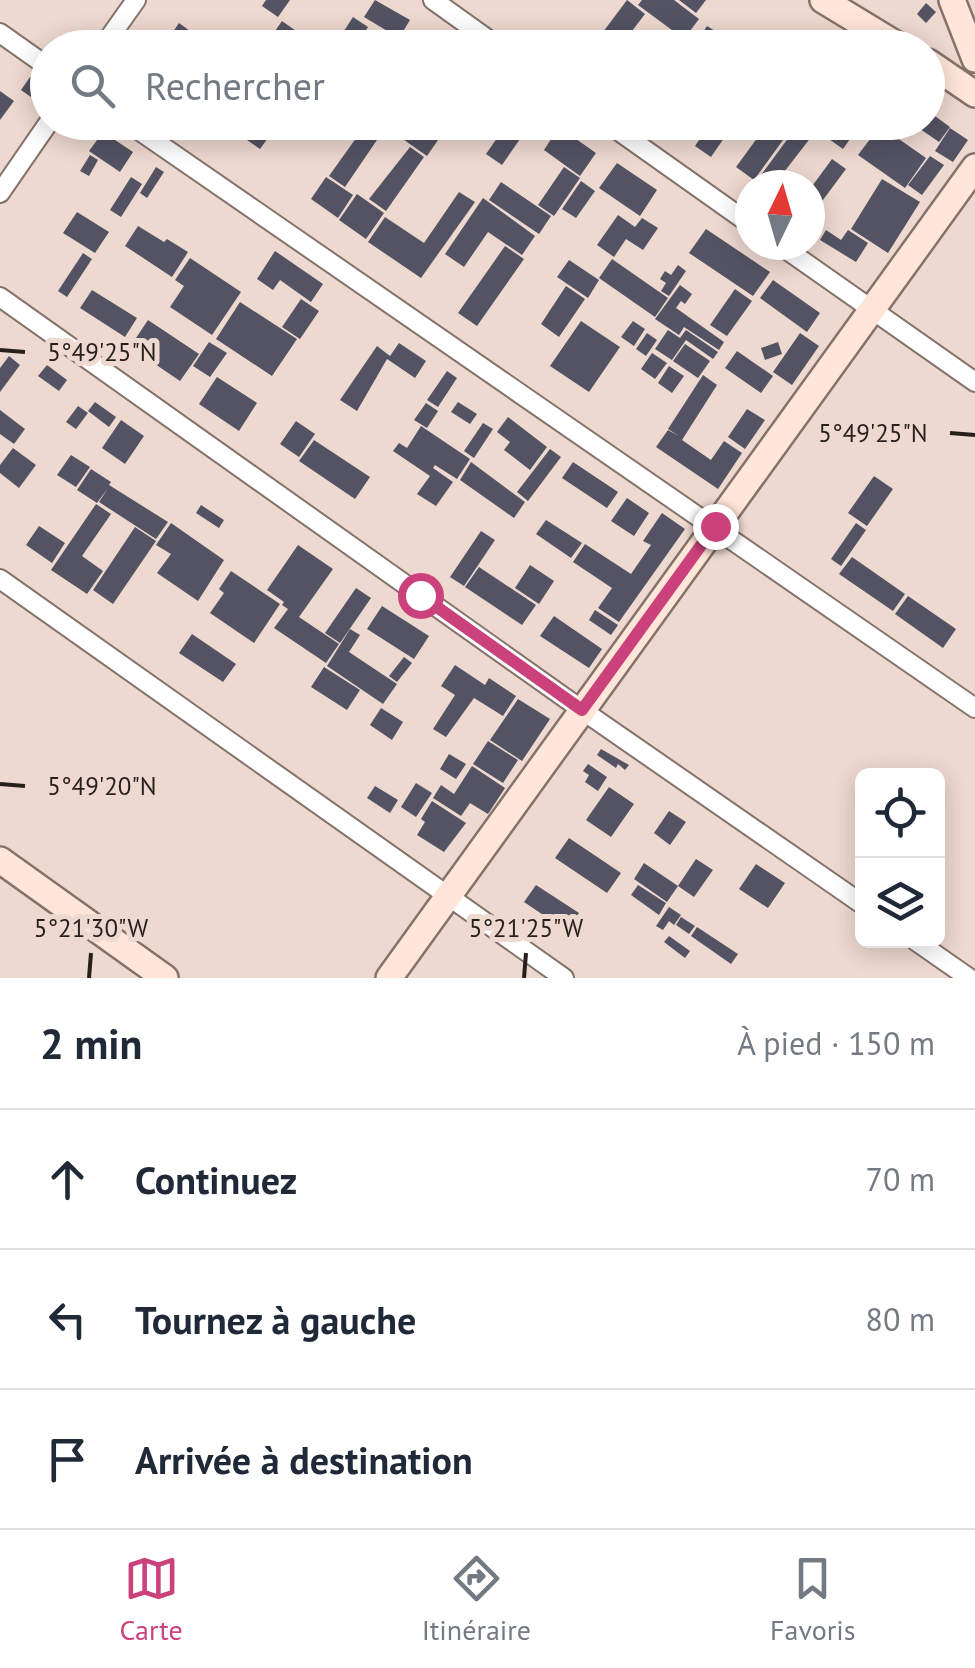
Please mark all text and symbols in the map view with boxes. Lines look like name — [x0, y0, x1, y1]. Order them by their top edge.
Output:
search box — [30, 30, 945, 140]
icon: search — [65, 58, 120, 113]
text: Rechercher — [145, 61, 325, 110]
north arrow — [735, 170, 825, 260]
text: 5°49'25"N — [47, 336, 157, 368]
text: 5°49'25"N — [818, 417, 928, 449]
route end — [693, 504, 739, 550]
route start — [398, 573, 444, 619]
map controls — [855, 768, 945, 948]
button: locate — [855, 768, 945, 858]
text: 5°49'20"N — [47, 770, 157, 802]
button: layers — [855, 858, 945, 948]
text: 5°21'30"W — [34, 912, 148, 944]
text: 5°21'25"W — [469, 912, 583, 944]
text: 2 min — [40, 1016, 142, 1071]
text: À pied · 150 m — [737, 1022, 935, 1064]
icon: ahead — [40, 1152, 95, 1207]
text: Continuez — [135, 1155, 297, 1204]
text: 70 m — [866, 1158, 935, 1200]
icon: left — [40, 1292, 95, 1347]
text: Tournez à gauche — [135, 1295, 416, 1344]
text: 80 m — [866, 1298, 935, 1340]
icon: arrive — [40, 1432, 95, 1487]
text: Arrivée à destination — [135, 1435, 473, 1484]
tab: Carte — [120, 1551, 183, 1648]
tab: Itinéraire — [422, 1551, 531, 1648]
tab: Favoris — [770, 1551, 855, 1648]

